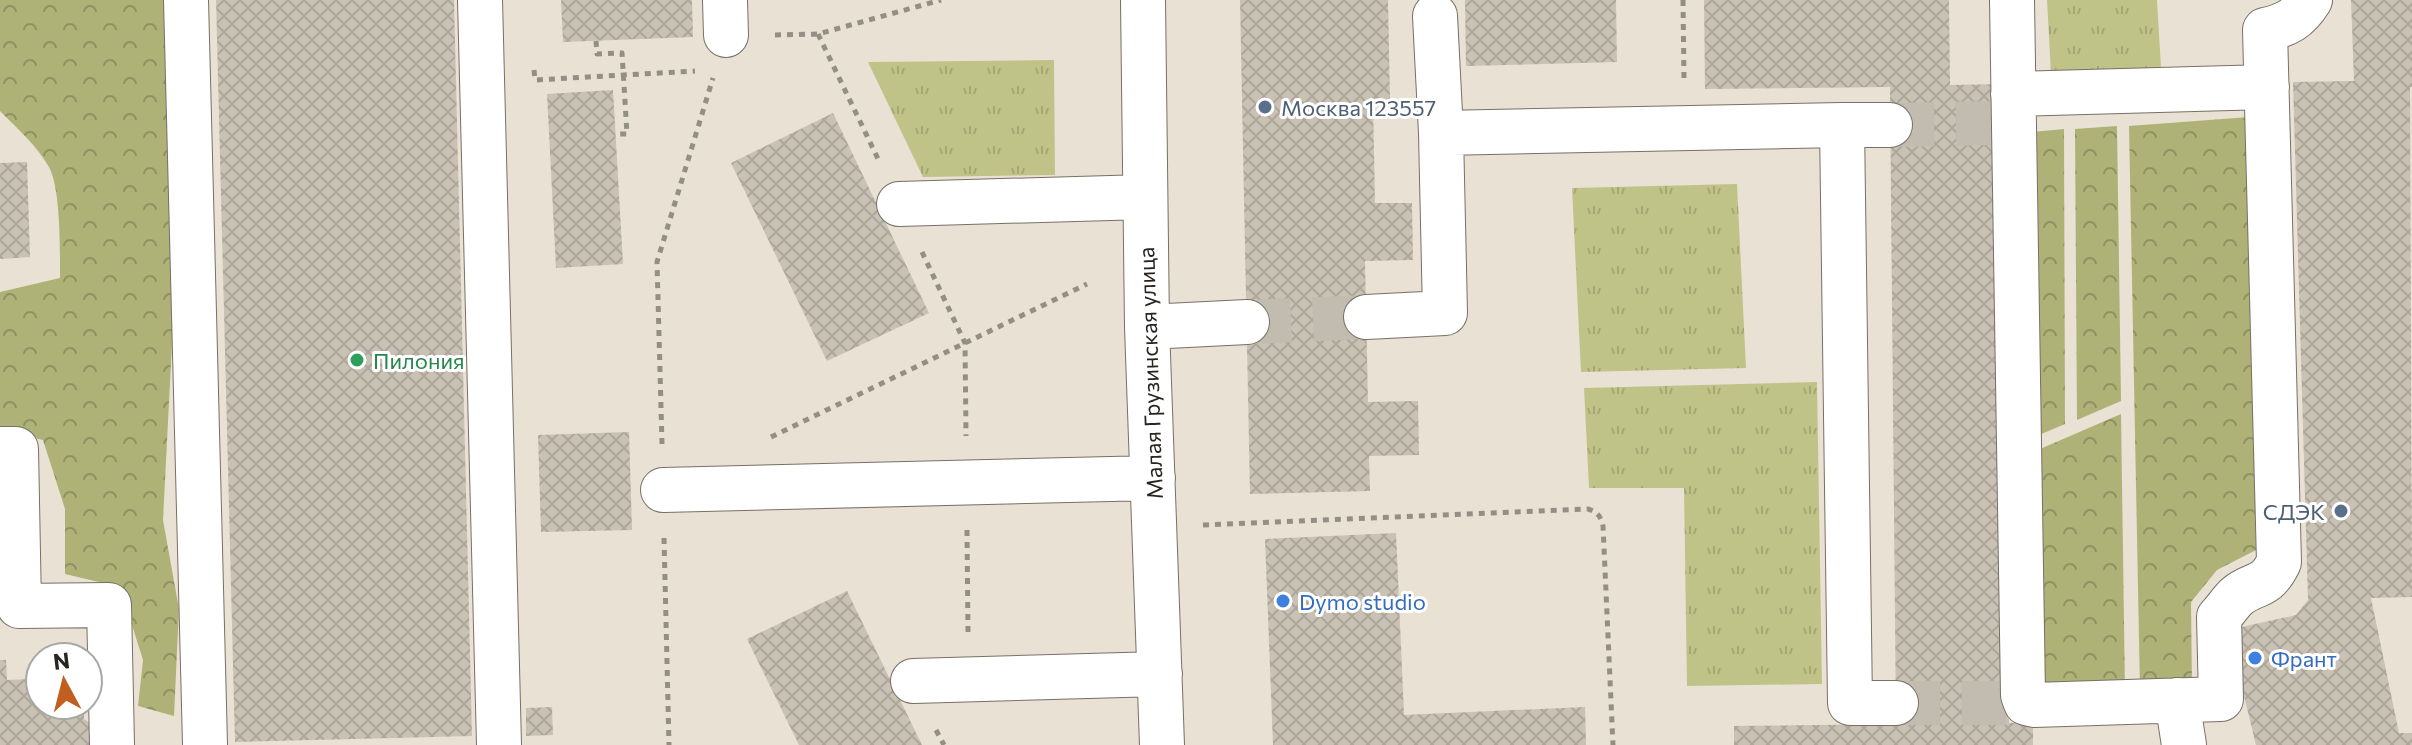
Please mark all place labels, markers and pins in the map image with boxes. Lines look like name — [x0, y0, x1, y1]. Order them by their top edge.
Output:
place label: Москва 123557 — [1281, 94, 1436, 121]
marker: Москва 123557 — [1256, 98, 1274, 116]
place label: Пилония — [373, 347, 465, 374]
marker: Пилония — [348, 351, 366, 369]
place label: СДЭК — [2263, 498, 2325, 525]
marker: СДЭК — [2332, 502, 2350, 520]
place label: Dymo studio — [1299, 588, 1426, 615]
marker: Dymo studio — [1274, 592, 1292, 610]
place label: Франт — [2271, 645, 2337, 672]
marker: Франт — [2246, 649, 2264, 667]

